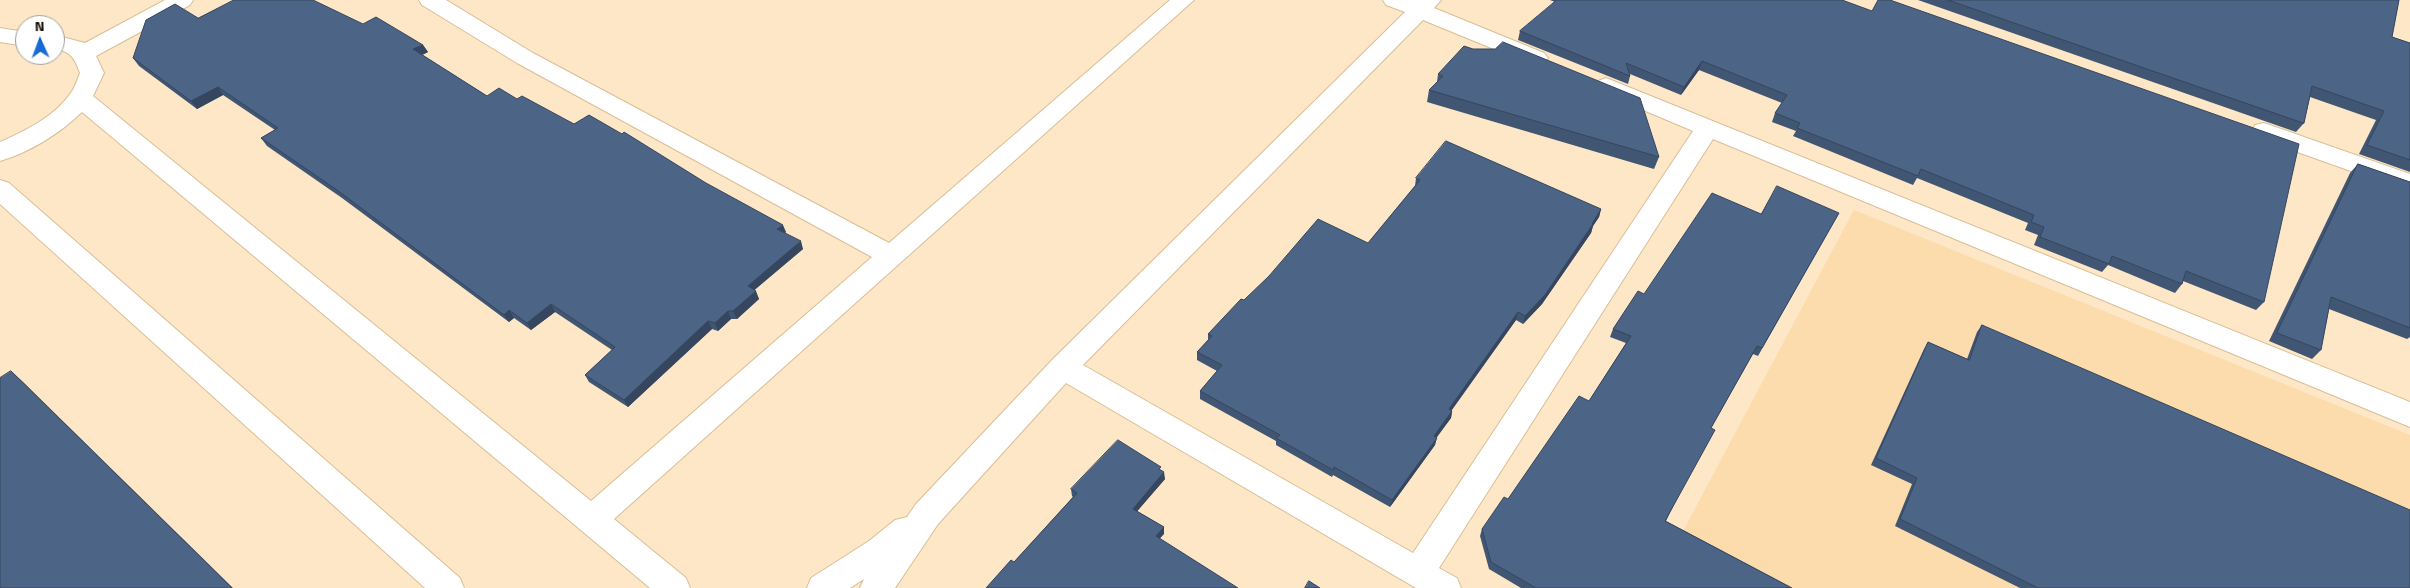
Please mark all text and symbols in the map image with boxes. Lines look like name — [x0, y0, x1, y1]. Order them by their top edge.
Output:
north arrow — [15, 15, 65, 65]
text: N — [34, 15, 45, 36]

